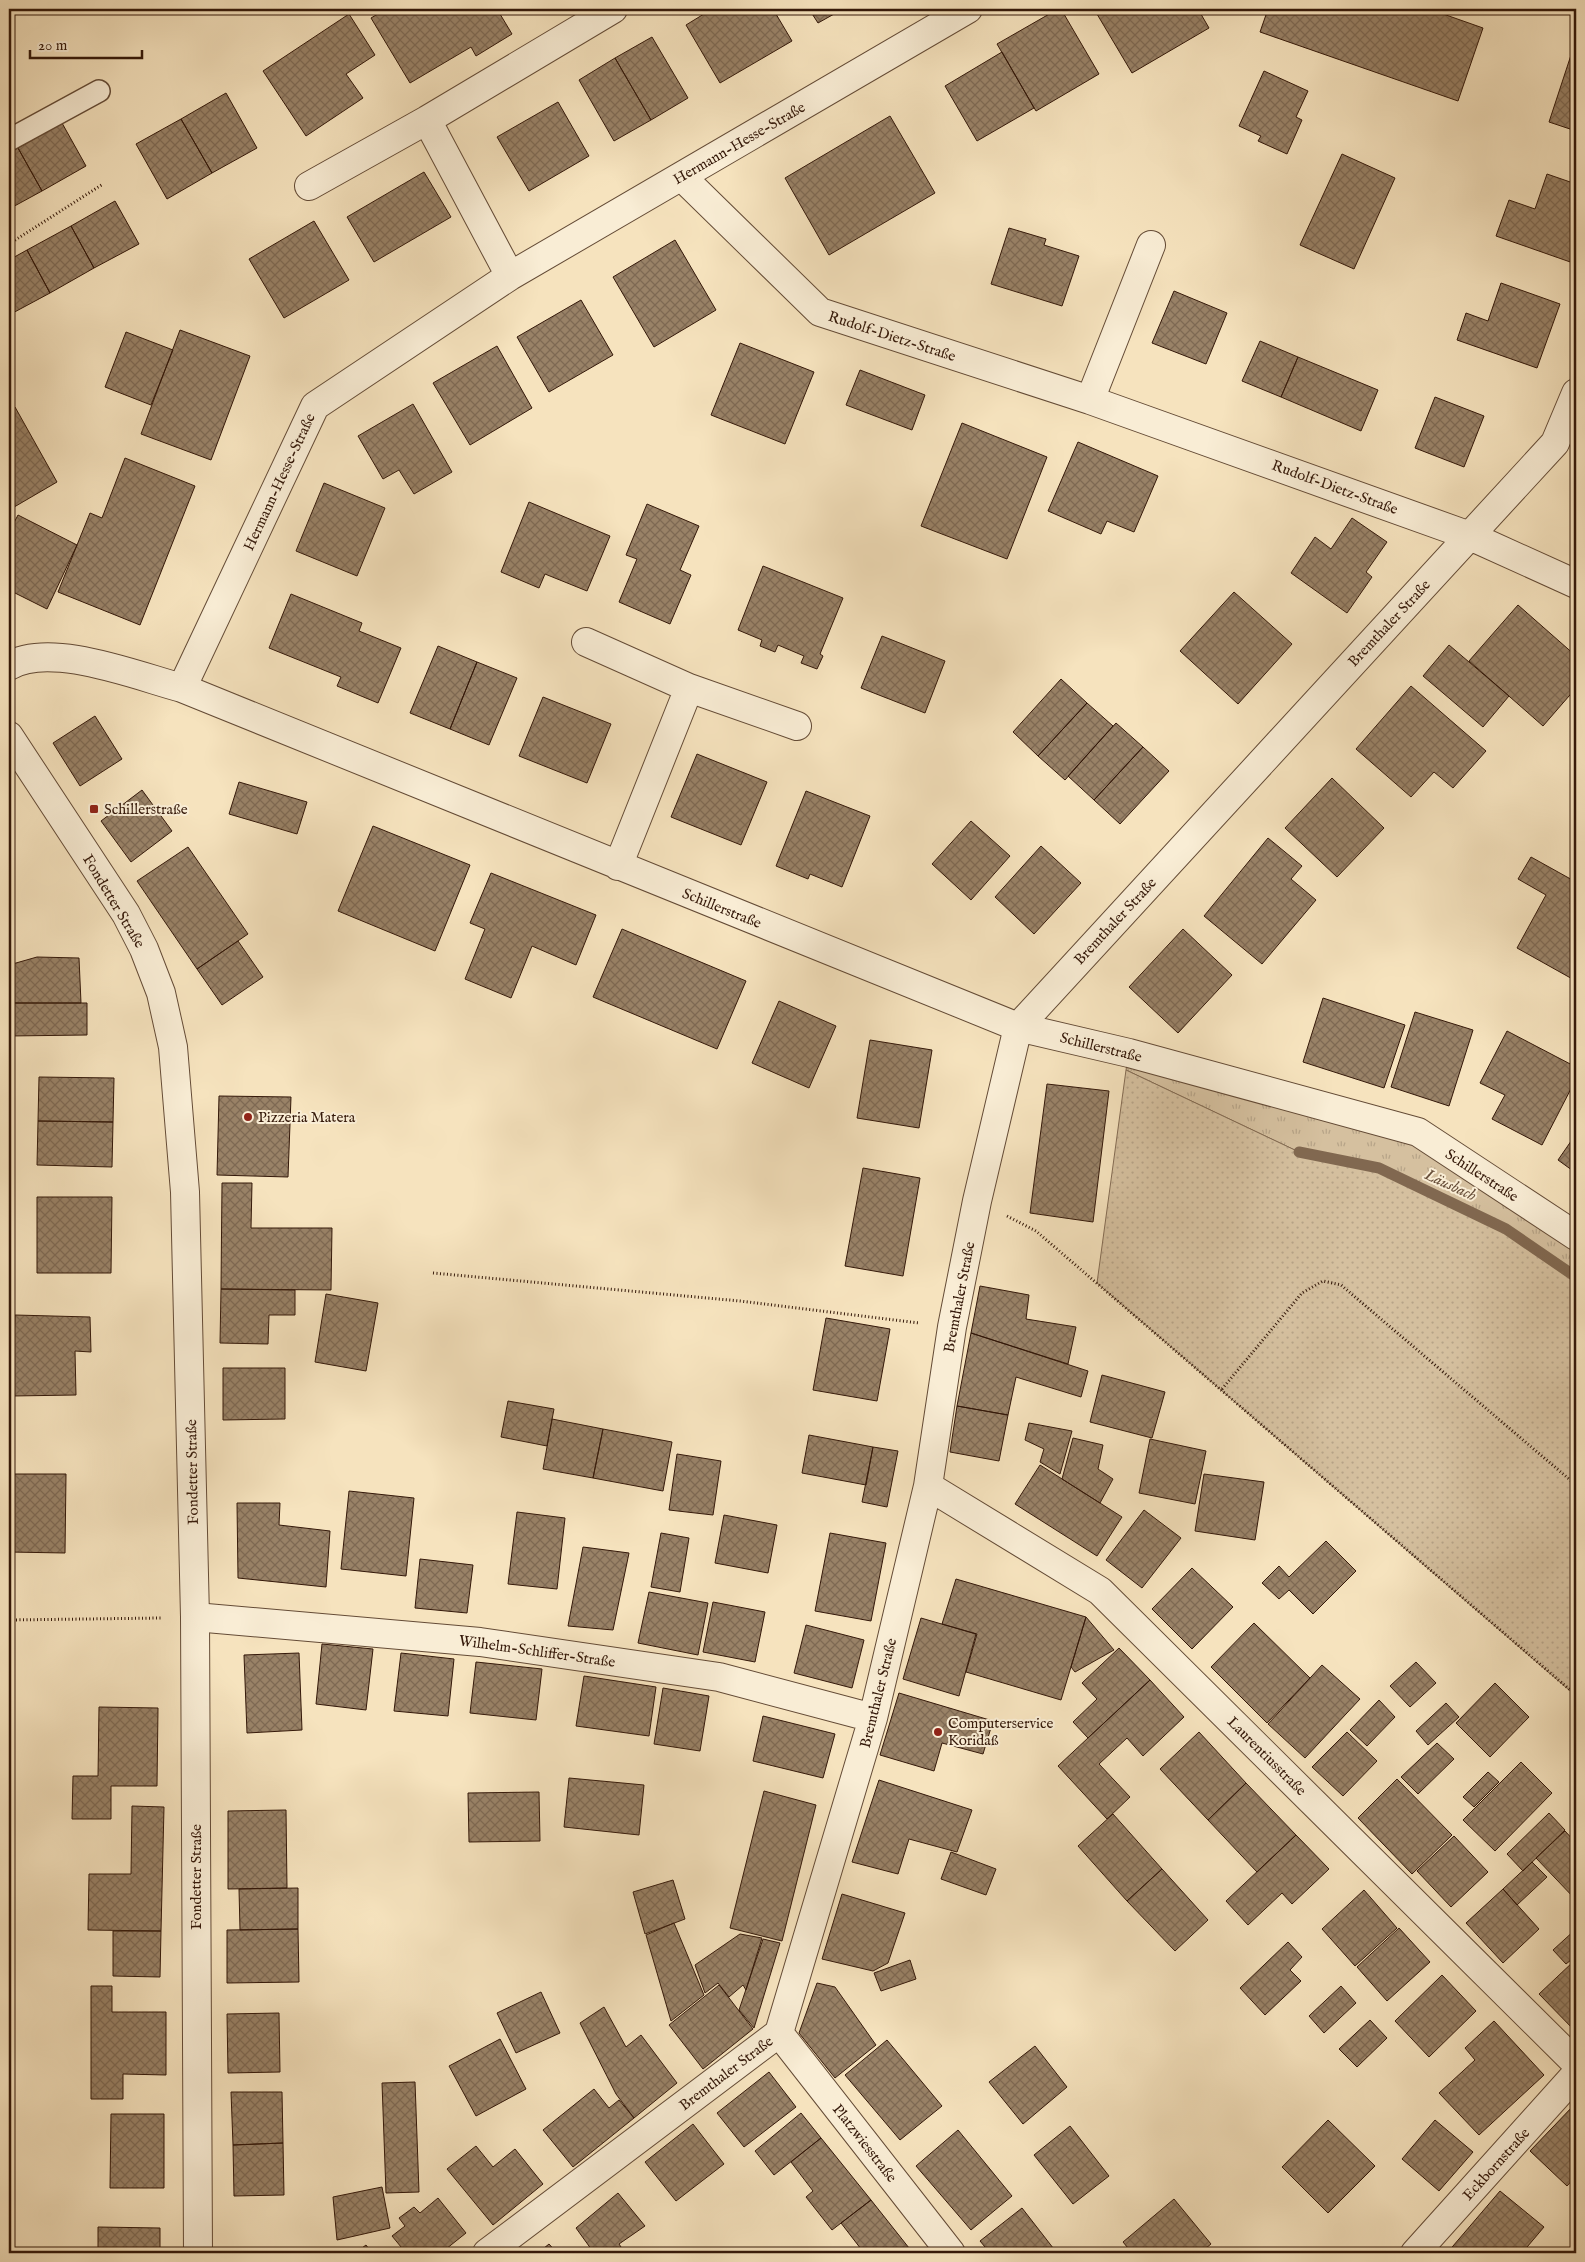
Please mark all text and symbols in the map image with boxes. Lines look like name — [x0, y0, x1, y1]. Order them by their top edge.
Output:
scale bar — [30, 28, 142, 60]
text: 20 m — [38, 36, 68, 55]
street label: Hermann-Hesse-Straße — [670, 98, 809, 189]
street label: Rudolf-Dietz-Straße — [826, 307, 958, 366]
street label: Hermann-Hesse-Straße — [239, 410, 320, 554]
street label: Rudolf-Dietz-Straße — [1269, 456, 1401, 519]
street label: Bremthaler Straße — [1344, 576, 1435, 671]
place label: Schillerstraße — [104, 800, 188, 819]
marker: Schillerstraße — [88, 803, 100, 815]
street label: Fondetter Straße — [78, 851, 149, 952]
street label: Bremthaler Straße — [1070, 874, 1161, 969]
street label: Schillerstraße — [679, 884, 764, 933]
street label: Schillerstraße — [1058, 1028, 1144, 1067]
place label: Pizzeria Matera — [258, 1108, 356, 1127]
marker: Pizzeria Matera — [242, 1111, 254, 1123]
street label: Schillerstraße — [1441, 1145, 1522, 1206]
water label: Läusbach — [1420, 1165, 1479, 1206]
street label: Bremthaler Straße — [939, 1240, 980, 1354]
street label: Fondetter Straße — [182, 1419, 203, 1525]
street label: Wilhelm-Schliffer-Straße — [457, 1631, 617, 1672]
street label: Bremthaler Straße — [856, 1636, 901, 1750]
street label: Laurentiusstraße — [1223, 1713, 1310, 1800]
place label: Computerservice Koridaß — [948, 1714, 1053, 1750]
marker: Computerservice Koridaß — [932, 1726, 944, 1738]
street label: Fondetter Straße — [187, 1824, 206, 1930]
street label: Bremthaler Straße — [676, 2032, 777, 2115]
street label: Platzwiesstraße — [828, 2100, 901, 2186]
street label: Eckbornstraße — [1459, 2124, 1534, 2205]

